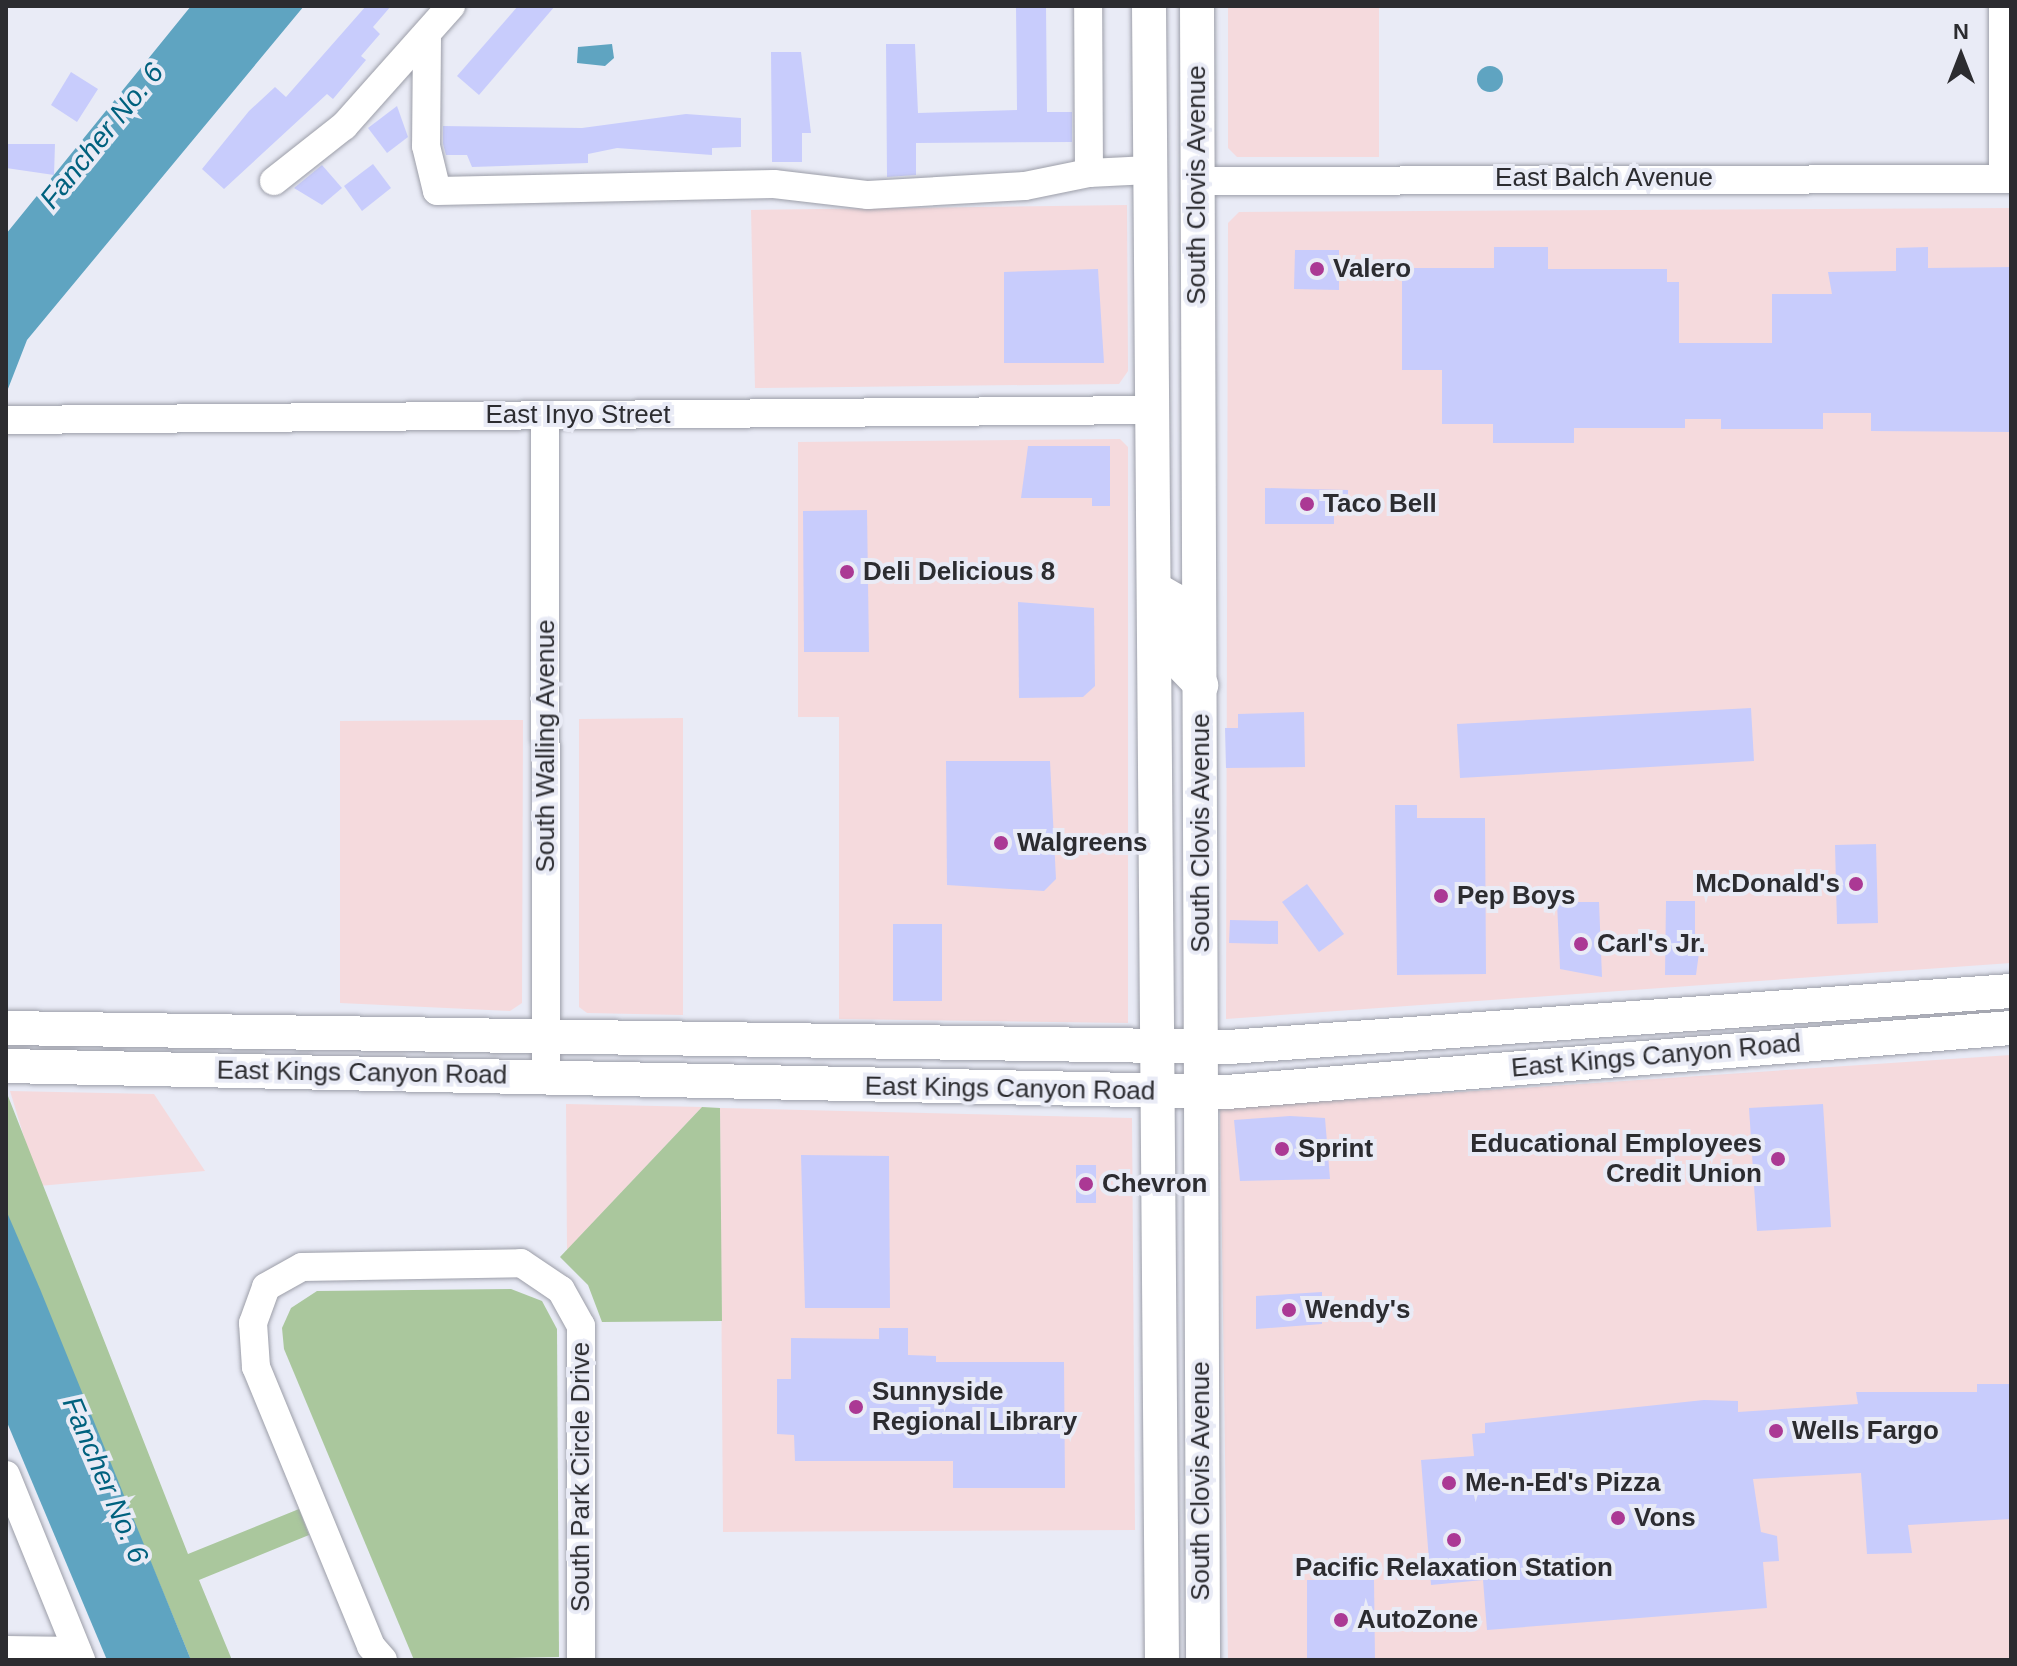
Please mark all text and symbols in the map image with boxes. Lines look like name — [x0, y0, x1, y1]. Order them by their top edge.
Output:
north arrow — [1921, 16, 2001, 96]
text: N — [1953, 19, 1969, 44]
water label: Fancher No. 6 — [33, 56, 171, 216]
street label: South Clovis Avenue — [1181, 65, 1213, 305]
street label: East Balch Avenue — [1494, 162, 1714, 194]
place label: Valero — [1333, 253, 1411, 285]
marker: Valero — [1308, 260, 1326, 278]
street label: East Inyo Street — [486, 399, 670, 431]
place label: Taco Bell — [1323, 488, 1437, 520]
marker: Taco Bell — [1298, 495, 1316, 513]
place label: Deli Delicious 8 — [863, 556, 1055, 588]
marker: Deli Delicious 8 — [838, 563, 856, 581]
street label: South Walling Avenue — [530, 619, 562, 873]
street label: South Clovis Avenue — [1185, 713, 1217, 953]
place label: Walgreens — [1017, 827, 1148, 859]
marker: Walgreens — [992, 834, 1010, 852]
place label: McDonald's — [1695, 868, 1840, 900]
marker: McDonald's — [1847, 875, 1865, 893]
place label: Pep Boys — [1457, 880, 1575, 912]
marker: Pep Boys — [1432, 887, 1450, 905]
place label: Carl's Jr. — [1597, 928, 1706, 960]
marker: Carl's Jr. — [1572, 935, 1590, 953]
street label: East Kings Canyon Road — [1510, 1028, 1802, 1084]
street label: East Kings Canyon Road — [216, 1055, 508, 1091]
street label: East Kings Canyon Road — [864, 1071, 1156, 1107]
place label: Educational Employees Credit Union — [1470, 1128, 1762, 1190]
place label: Sprint — [1298, 1133, 1373, 1165]
marker: Sprint — [1273, 1140, 1291, 1158]
marker: Educational Employees Credit Union — [1769, 1150, 1787, 1168]
place label: Chevron — [1102, 1168, 1207, 1200]
marker: Chevron — [1077, 1175, 1095, 1193]
place label: Wendy's — [1305, 1294, 1410, 1326]
marker: Wendy's — [1280, 1301, 1298, 1319]
street label: South Park Circle Drive — [565, 1342, 597, 1612]
street label: South Clovis Avenue — [1185, 1361, 1217, 1601]
place label: Sunnyside Regional Library — [872, 1376, 1077, 1438]
water label: Fancher No. 6 — [55, 1392, 155, 1568]
marker: Sunnyside Regional Library — [847, 1398, 865, 1416]
place label: Wells Fargo — [1792, 1415, 1939, 1447]
marker: Wells Fargo — [1767, 1422, 1785, 1440]
place label: Me-n-Ed's Pizza — [1465, 1467, 1660, 1499]
marker: Me-n-Ed's Pizza — [1440, 1474, 1458, 1492]
place label: Vons — [1634, 1502, 1696, 1534]
marker: Vons — [1609, 1509, 1627, 1527]
marker: Pacific Relaxation Station — [1445, 1531, 1463, 1549]
place label: Pacific Relaxation Station — [1295, 1552, 1613, 1584]
place label: AutoZone — [1357, 1604, 1478, 1636]
marker: AutoZone — [1332, 1611, 1350, 1629]

